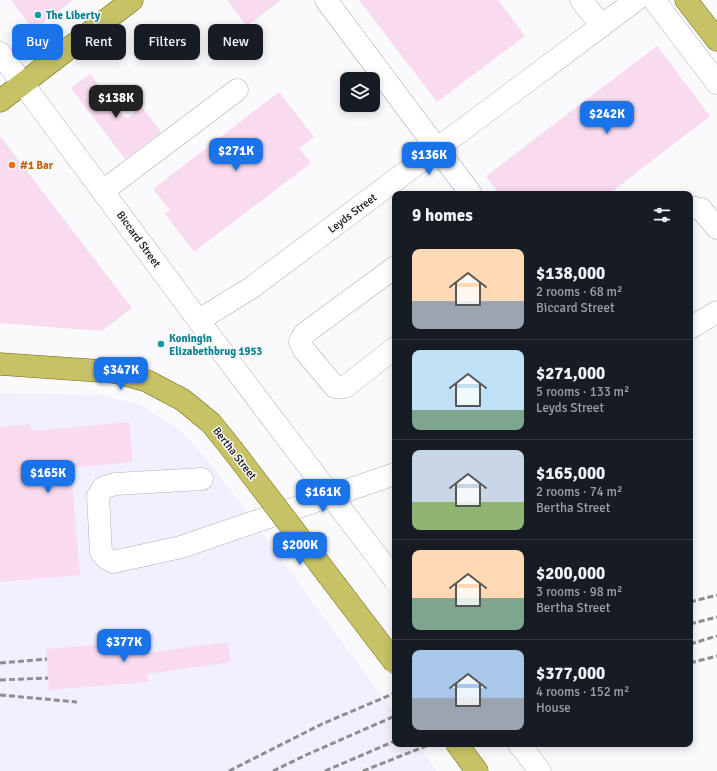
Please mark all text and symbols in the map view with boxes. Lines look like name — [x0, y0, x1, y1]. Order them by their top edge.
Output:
place label: The Liberty — [46, 9, 101, 22]
marker: The Liberty — [33, 10, 43, 20]
chip: Buy — [12, 24, 63, 60]
chip: Rent — [71, 24, 126, 60]
chip: Filters — [134, 24, 200, 60]
chip: New — [208, 24, 263, 60]
map controls — [340, 72, 380, 112]
button: layers — [340, 72, 380, 112]
pin: $138K — [88, 85, 144, 119]
text: $138K — [98, 90, 134, 106]
pin: $242K — [579, 101, 635, 135]
text: $242K — [589, 106, 625, 122]
pin: $271K — [208, 138, 264, 172]
pin: $136K — [401, 142, 457, 176]
text: $271K — [218, 143, 254, 159]
text: $136K — [411, 147, 447, 163]
place label: #1 Bar — [20, 159, 54, 172]
marker: #1 Bar — [7, 160, 17, 170]
street label: Leyds Street — [325, 191, 379, 236]
icon: filters — [651, 204, 673, 226]
text: 9 homes — [412, 205, 473, 226]
street label: Biccard Street — [114, 209, 163, 270]
text: $138,000 — [536, 263, 605, 284]
icon: home — [444, 265, 492, 313]
text: 2 rooms · 68 m² — [536, 284, 622, 300]
text: Biccard Street — [536, 300, 614, 316]
place label: Koningin Elizabethbrug 1953 — [169, 332, 262, 358]
marker: Koningin Elizabethbrug 1953 — [156, 339, 166, 349]
pin: $347K — [93, 357, 149, 391]
text: $347K — [103, 362, 139, 378]
text: $271,000 — [536, 363, 605, 384]
icon: home — [444, 366, 492, 414]
text: 5 rooms · 133 m² — [536, 384, 629, 400]
text: Leyds Street — [536, 400, 604, 416]
street label: Bertha Street — [210, 425, 259, 482]
pin: $165K — [20, 460, 76, 494]
text: $165,000 — [536, 463, 605, 484]
text: $165K — [30, 465, 66, 481]
icon: home — [444, 466, 492, 514]
pin: $161K — [295, 479, 351, 513]
text: $161K — [305, 484, 341, 500]
text: 2 rooms · 74 m² — [536, 484, 622, 500]
text: Bertha Street — [536, 500, 610, 516]
pin: $200K — [272, 532, 328, 566]
text: $200K — [282, 537, 318, 553]
text: $200,000 — [536, 563, 605, 584]
icon: home — [444, 566, 492, 614]
text: 3 rooms · 98 m² — [536, 584, 622, 600]
text: Bertha Street — [536, 600, 610, 616]
pin: $377K — [96, 629, 152, 663]
text: $377K — [106, 634, 142, 650]
text: $377,000 — [536, 663, 605, 684]
icon: home — [444, 666, 492, 714]
text: 4 rooms · 152 m² — [536, 684, 629, 700]
text: House — [536, 700, 571, 716]

